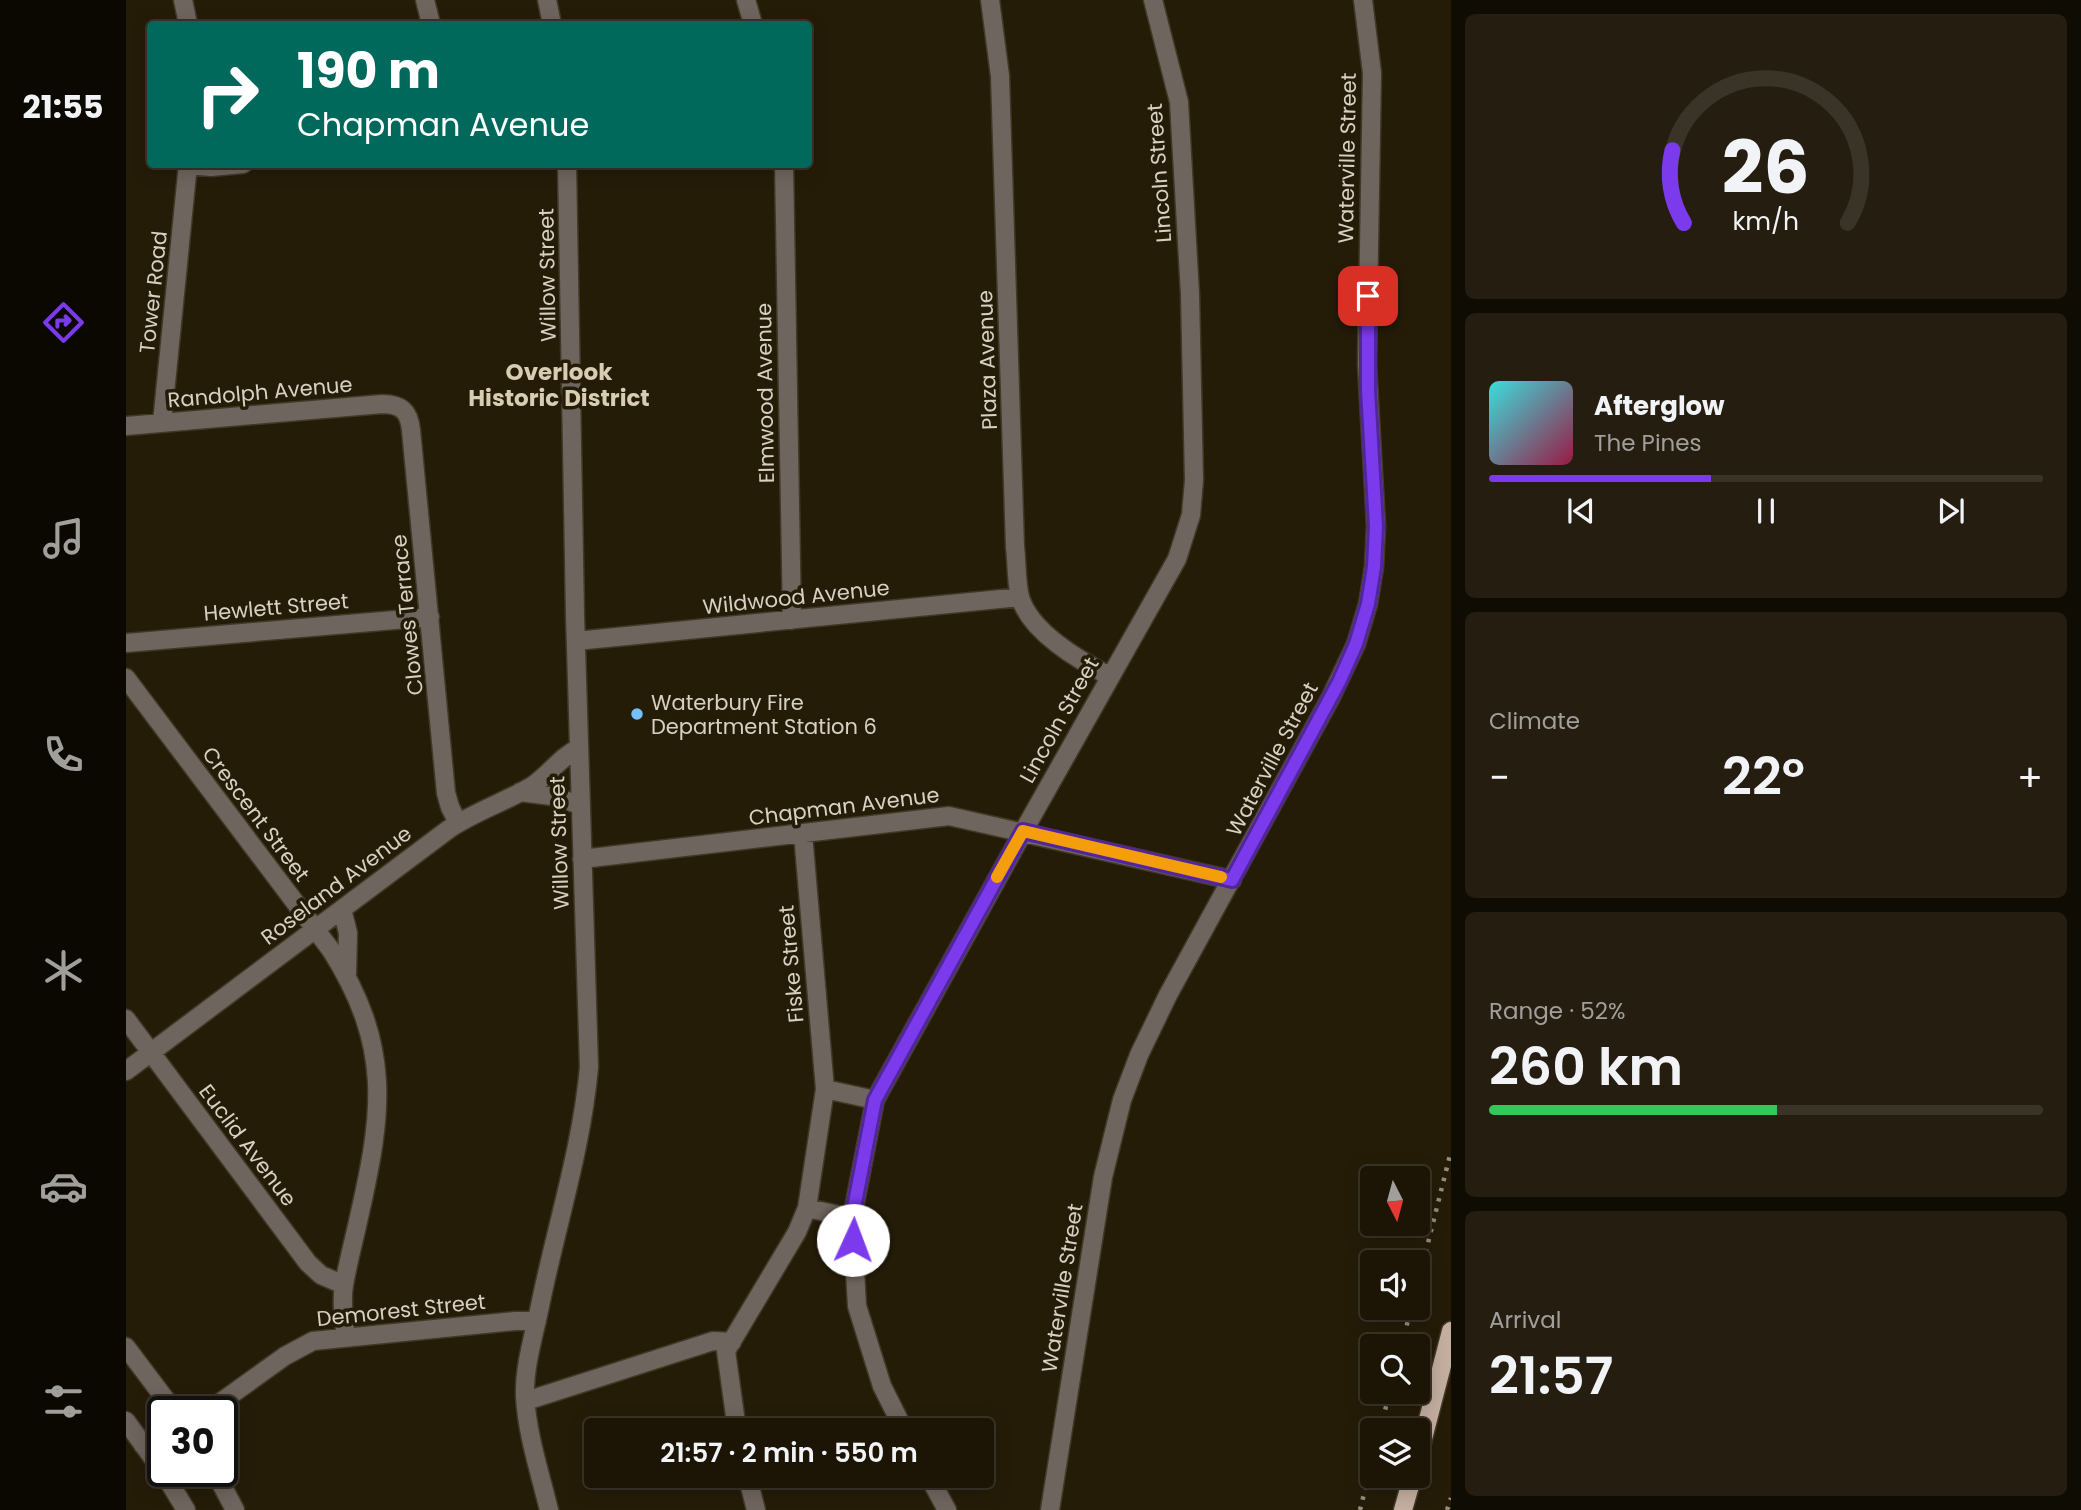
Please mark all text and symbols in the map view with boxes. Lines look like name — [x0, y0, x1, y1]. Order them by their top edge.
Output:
text: 190 m — [297, 37, 440, 105]
icon: right — [182, 49, 273, 140]
street label: Waterville Street — [1331, 72, 1363, 244]
text: 21:55 — [23, 84, 104, 129]
text: Chapman Avenue — [297, 102, 589, 147]
street label: Lincoln Street — [1140, 102, 1178, 244]
text: 26 — [1722, 117, 1810, 218]
text: km/h — [1733, 203, 1799, 238]
street label: Willow Street — [531, 208, 563, 342]
street label: Tower Road — [132, 229, 174, 355]
pin — [1338, 266, 1398, 326]
icon: arrive — [1349, 277, 1387, 315]
street label: Plaza Avenue — [970, 290, 1004, 430]
icon: directions — [39, 298, 88, 347]
street label: Elmwood Avenue — [749, 303, 781, 483]
district label: Overlook Historic District — [468, 356, 650, 414]
street label: Randolph Avenue — [166, 369, 354, 415]
text: Afterglow — [1594, 388, 1725, 424]
text: The Pines — [1594, 427, 1702, 459]
icon: previous — [1562, 492, 1600, 530]
icon: pause — [1747, 492, 1785, 530]
icon: next — [1932, 492, 1970, 530]
icon: music — [39, 514, 88, 563]
street label: Clowes Terrace — [384, 533, 430, 697]
street label: Wildwood Avenue — [701, 573, 891, 621]
street label: Hewlett Street — [202, 586, 350, 628]
street label: Lincoln Street — [1012, 652, 1106, 788]
street label: Waterville Street — [1219, 677, 1325, 841]
place label: Waterbury Fire Department Station 6 — [651, 688, 877, 741]
text: Climate — [1489, 705, 1580, 737]
marker: Waterbury Fire Department Station 6 — [629, 706, 645, 722]
icon: phone — [39, 730, 88, 779]
text: 22° — [1722, 740, 1805, 813]
street label: Crescent Street — [196, 741, 316, 887]
text: − — [1489, 751, 1510, 804]
text: + — [2017, 751, 2043, 804]
street label: Willow Street — [542, 776, 576, 910]
street label: Chapman Avenue — [747, 780, 941, 832]
street label: Roseland Avenue — [255, 819, 417, 951]
street label: Fiske Street — [771, 904, 811, 1024]
icon: climate — [39, 946, 88, 995]
text: Range · 52% — [1489, 995, 1625, 1027]
text: 260 km — [1489, 1030, 1683, 1103]
street label: Euclid Avenue — [193, 1078, 303, 1212]
icon: car — [39, 1162, 88, 1211]
north arrow — [1360, 1166, 1430, 1236]
map controls — [1360, 1166, 1430, 1488]
street label: Waterville Street — [1034, 1201, 1090, 1375]
position arrow — [816, 1203, 890, 1277]
button: sound — [1360, 1250, 1430, 1320]
street label: Demorest Street — [315, 1287, 487, 1333]
text: Arrival — [1489, 1304, 1561, 1336]
button: search — [1360, 1334, 1430, 1404]
text: 21:57 — [1489, 1339, 1613, 1412]
icon: filters — [39, 1377, 88, 1426]
speed limit sign: 30 — [147, 1396, 238, 1487]
button: layers — [1360, 1418, 1430, 1488]
text: 21:57 · 2 min · 550 m — [660, 1435, 918, 1471]

